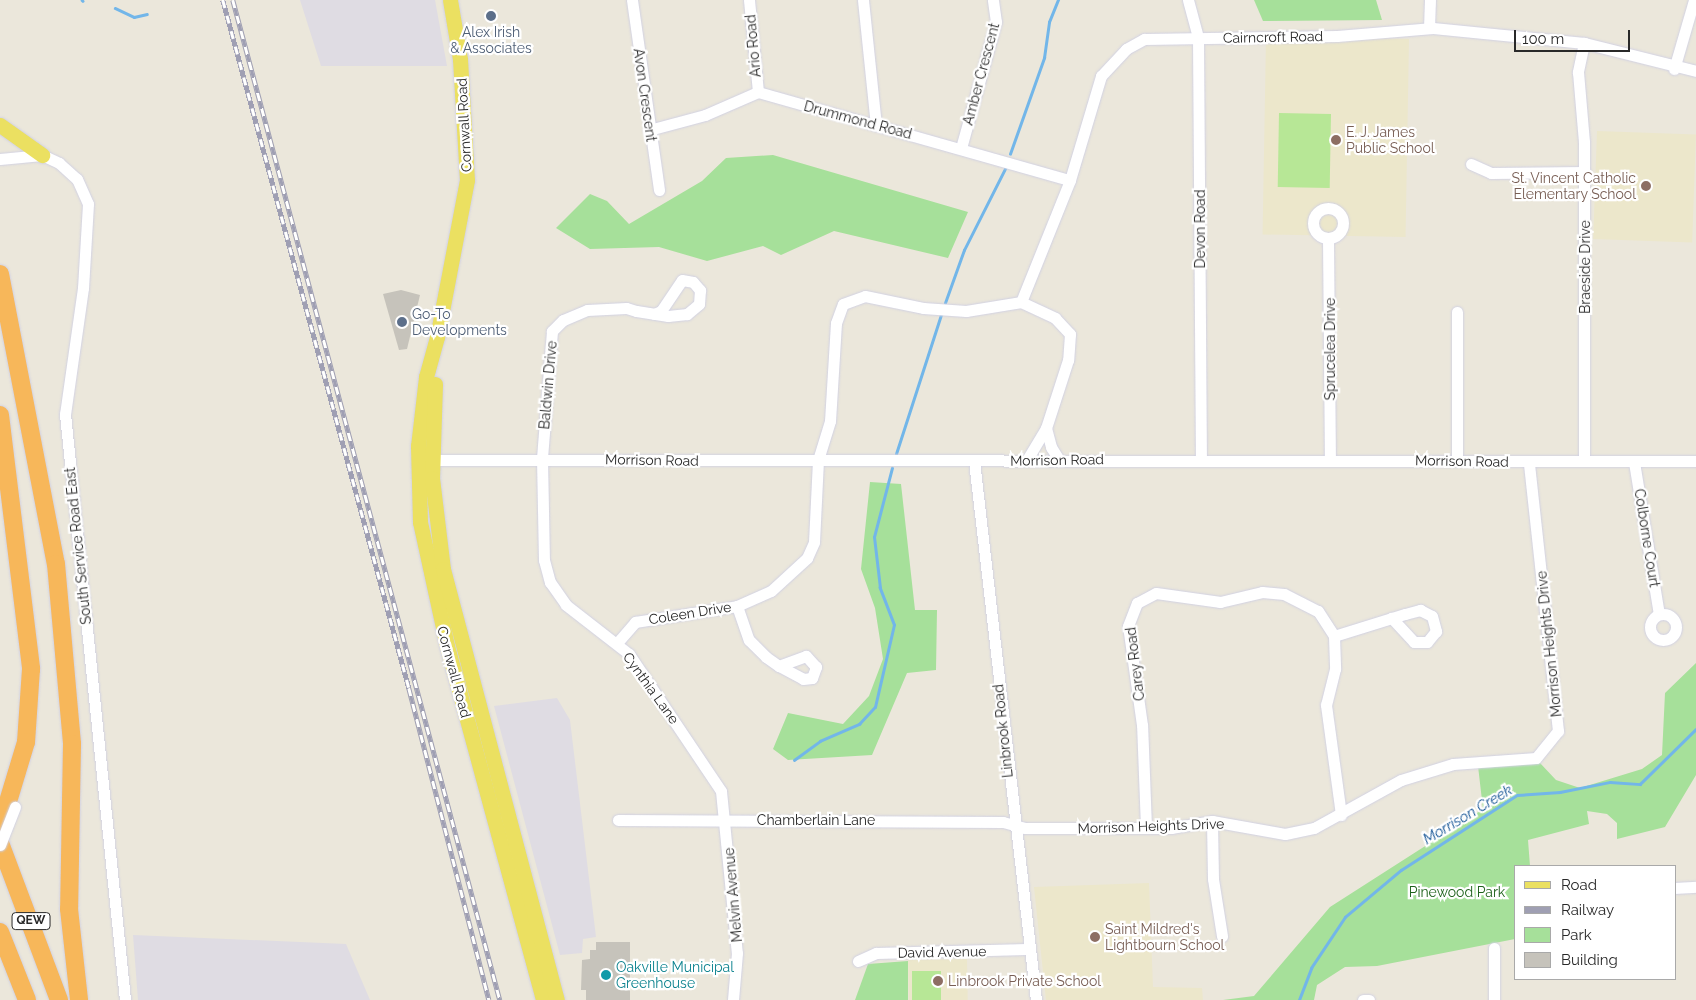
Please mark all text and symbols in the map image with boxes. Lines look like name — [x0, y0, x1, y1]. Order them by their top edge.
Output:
marker: Alex Irish & Associates — [485, 10, 497, 22]
street label: Ario Road — [742, 14, 764, 78]
scale bar — [1516, 20, 1632, 52]
street label: Amber Crescent — [959, 21, 1003, 127]
place label: Alex Irish & Associates — [450, 24, 532, 56]
street label: Cairncroft Road — [1223, 28, 1323, 46]
text: 100 m — [1522, 30, 1564, 48]
street label: Avon Crescent — [630, 47, 660, 143]
street label: Cornwall Road — [453, 77, 475, 173]
street label: Drummond Road — [802, 97, 914, 143]
place label: E. J. James Public School — [1346, 124, 1435, 156]
marker: E. J. James Public School — [1330, 134, 1342, 146]
place label: St. Vincent Catholic Elementary School — [1511, 170, 1636, 202]
marker: St. Vincent Catholic Elementary School — [1640, 180, 1652, 192]
street label: Devon Road — [1192, 190, 1208, 268]
street label: Braeside Drive — [1577, 220, 1593, 314]
street label: Sprucelea Drive — [1322, 298, 1338, 400]
place label: Go-To Developments — [412, 306, 507, 338]
marker: Go-To Developments — [396, 316, 408, 328]
street label: Baldwin Drive — [536, 340, 560, 430]
street label: Morrison Road — [605, 451, 699, 469]
street label: Morrison Road — [1010, 451, 1104, 469]
street label: Morrison Road — [1415, 452, 1509, 470]
street label: South Service Road East — [61, 467, 95, 625]
street label: Colborne Court — [1631, 488, 1663, 588]
street label: Morrison Heights Drive — [1533, 570, 1565, 718]
street label: Coleen Drive — [648, 598, 732, 628]
street label: Cornwall Road — [434, 624, 474, 720]
street label: Carey Road — [1122, 626, 1148, 702]
street label: Cynthia Lane — [619, 649, 683, 727]
street label: Linbrook Road — [990, 683, 1016, 779]
water label: Morrison Creek — [1420, 781, 1516, 849]
street label: Chamberlain Lane — [757, 812, 875, 828]
street label: Morrison Heights Drive — [1077, 815, 1225, 837]
street label: Melvin Avenue — [720, 847, 746, 943]
legend — [1514, 865, 1676, 980]
text: Road — [1561, 876, 1597, 894]
park label: Pinewood Park — [1409, 884, 1505, 900]
text: Railway — [1561, 901, 1614, 919]
road number: QEW — [11, 911, 51, 930]
place label: Saint Mildred's Lightbourn School — [1105, 921, 1224, 954]
text: Park — [1561, 926, 1592, 944]
marker: Saint Mildred's Lightbourn School — [1089, 931, 1101, 943]
street label: David Avenue — [897, 943, 987, 961]
text: Building — [1561, 951, 1618, 969]
place label: Oakville Municipal Greenhouse — [616, 959, 734, 992]
marker: Oakville Municipal Greenhouse — [600, 969, 612, 981]
place label: Linbrook Private School — [948, 973, 1101, 989]
marker: Linbrook Private School — [932, 975, 944, 987]

